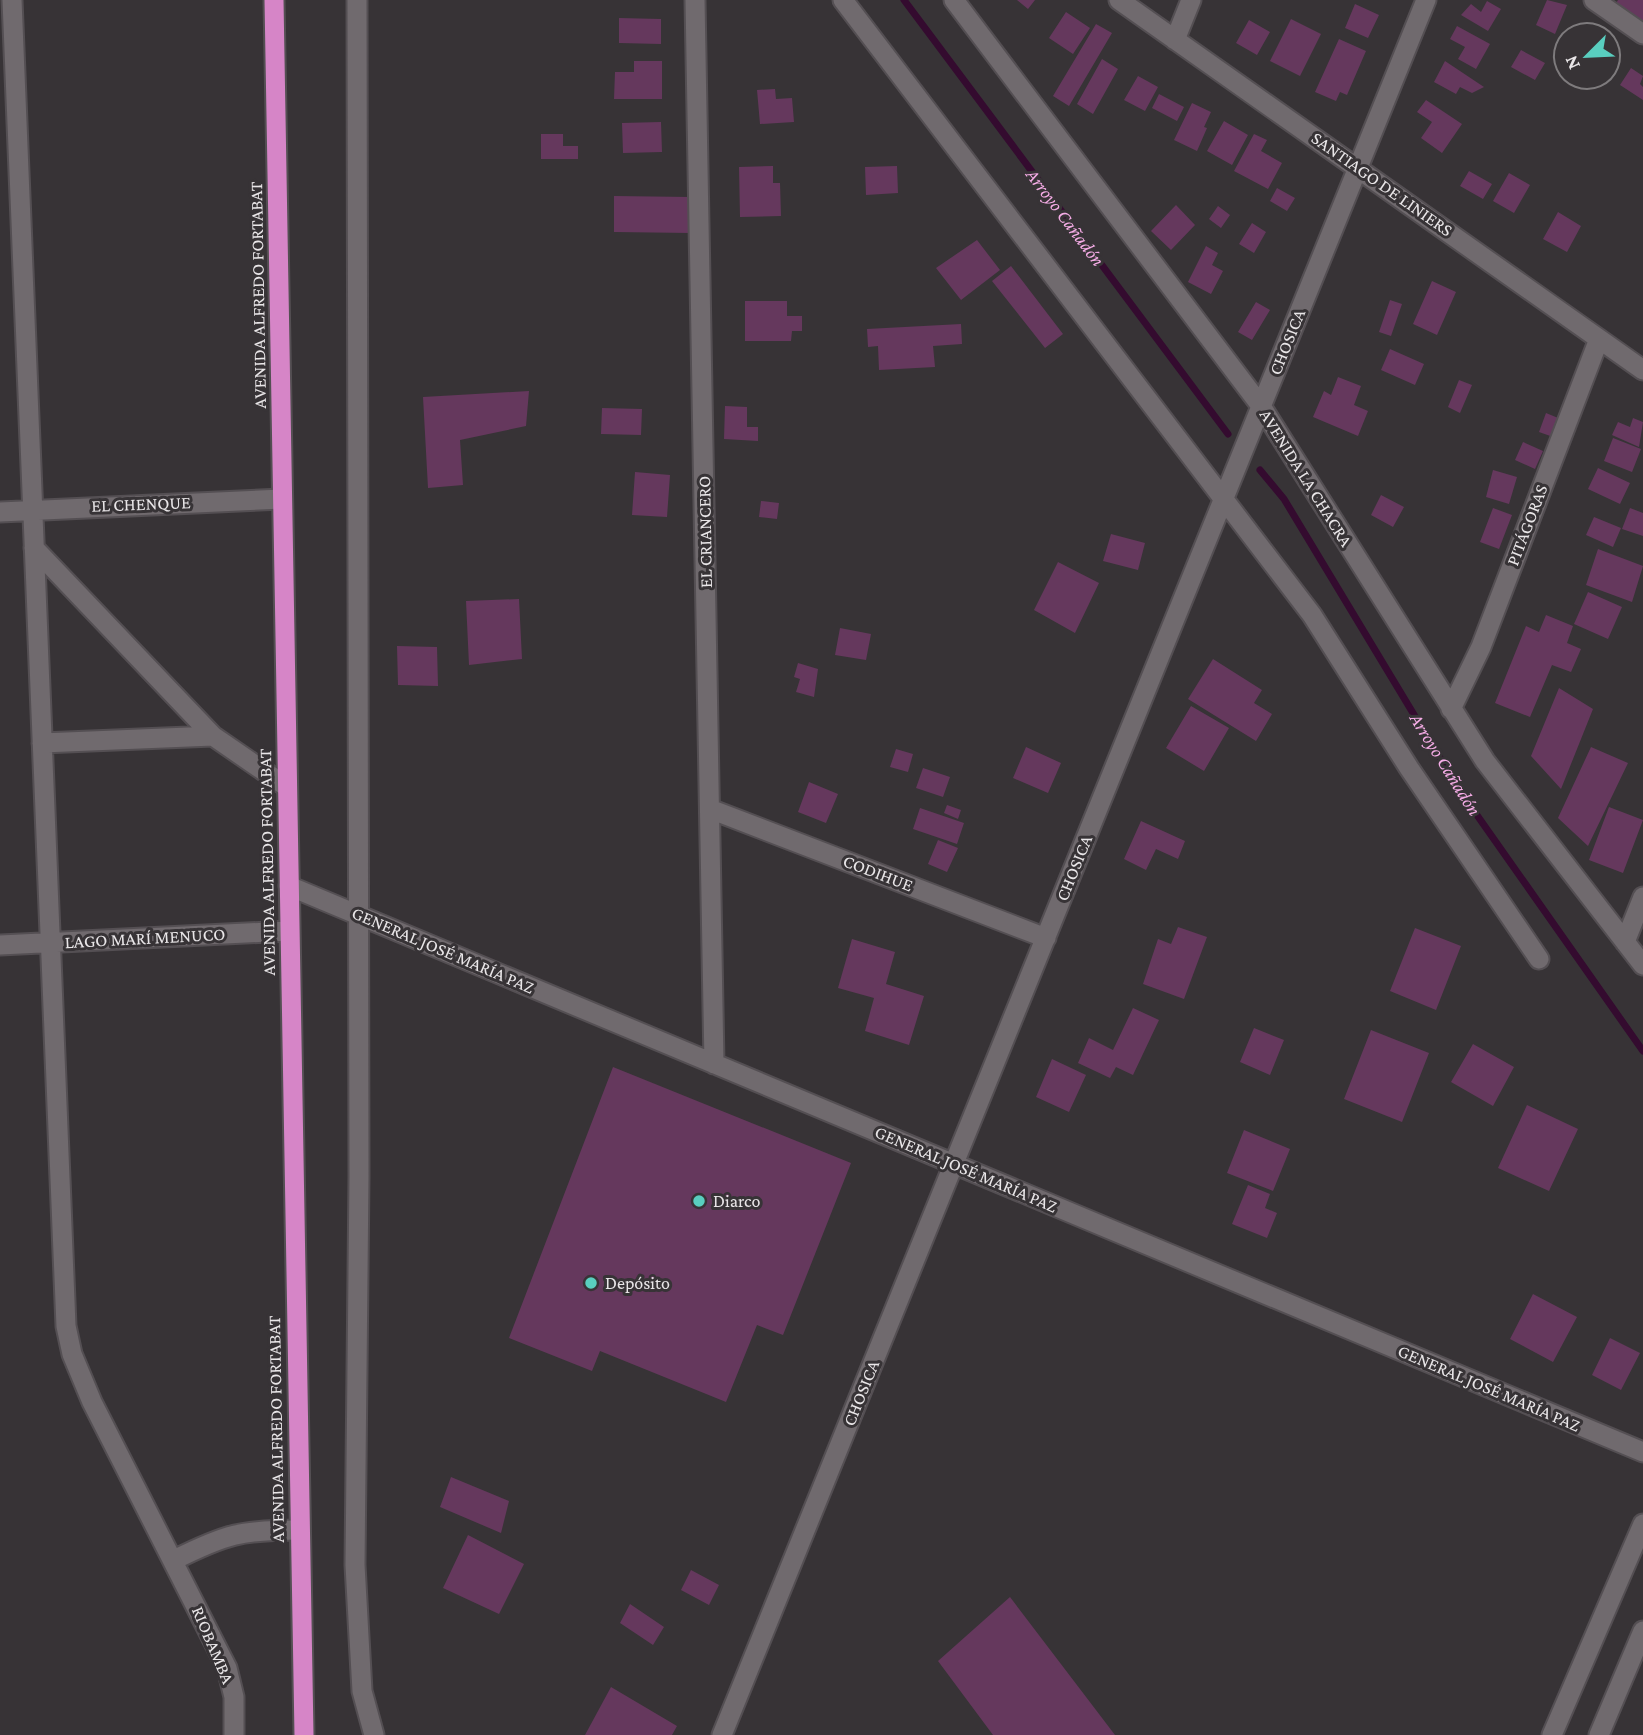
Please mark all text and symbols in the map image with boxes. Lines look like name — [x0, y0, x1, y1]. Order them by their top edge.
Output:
north arrow — [1552, 21, 1622, 91]
text: N — [1560, 52, 1584, 73]
street label: SANTIAGO DE LINIERS — [1308, 128, 1456, 240]
water label: Arroyo Cañadón — [1022, 164, 1109, 270]
street label: AVENIDA ALFREDO FORTABAT — [246, 181, 270, 409]
street label: CHOSICA — [1265, 306, 1309, 378]
street label: AVENIDA LA CHACRA — [1256, 406, 1357, 551]
street label: EL CRIANCERO — [694, 476, 716, 588]
street label: PITÁGORAS — [1502, 482, 1552, 568]
street label: EL CHENQUE — [91, 492, 191, 516]
water label: Arroyo Cañadón — [1405, 708, 1485, 819]
street label: AVENIDA ALFREDO FORTABAT — [255, 748, 279, 976]
street label: CHOSICA — [1052, 832, 1096, 904]
street label: CODIHUE — [840, 851, 916, 896]
street label: GENERAL JOSÉ MARÍA PAZ — [349, 902, 537, 998]
street label: LAGO MARÍ MENUCO — [64, 924, 226, 952]
street label: GENERAL JOSÉ MARÍA PAZ — [872, 1121, 1060, 1217]
place label: Diarco — [713, 1191, 760, 1211]
marker: Diarco — [691, 1193, 707, 1209]
place label: Depósito — [605, 1273, 670, 1293]
marker: Depósito — [583, 1275, 599, 1291]
street label: AVENIDA ALFREDO FORTABAT — [264, 1315, 288, 1543]
street label: GENERAL JOSÉ MARÍA PAZ — [1395, 1340, 1583, 1436]
street label: CHOSICA — [839, 1357, 883, 1429]
street label: RIOBAMBA — [188, 1603, 239, 1688]

